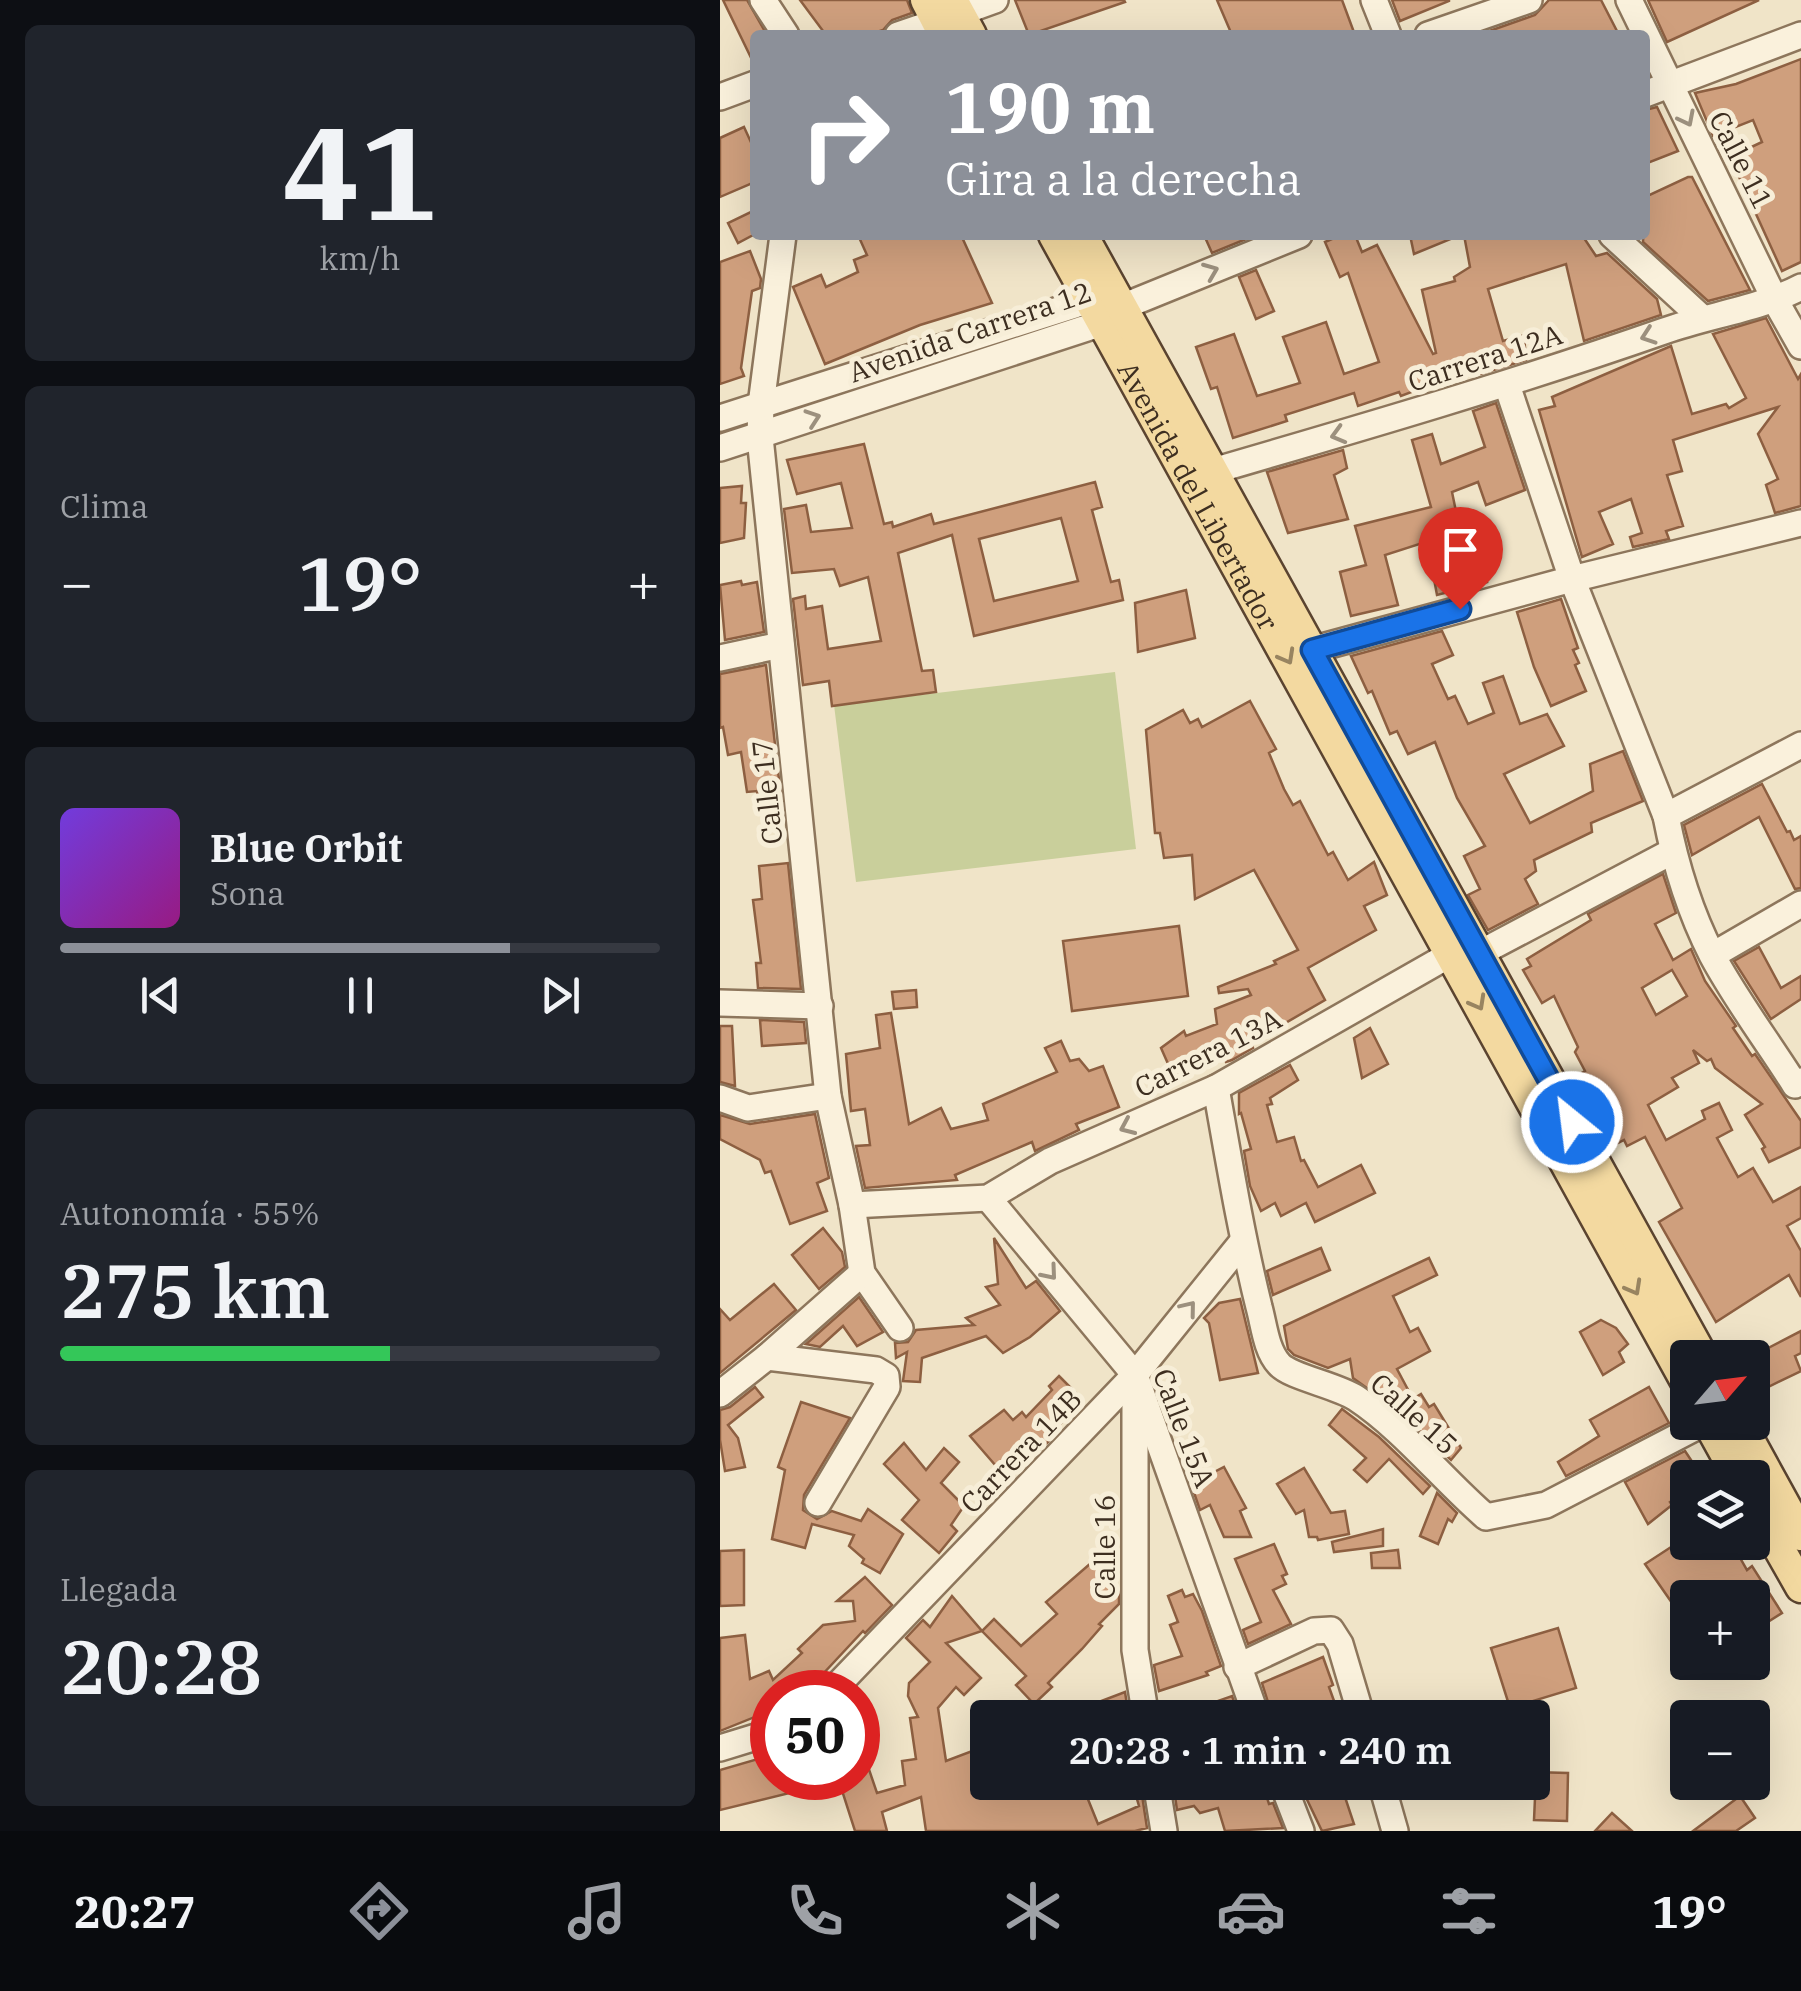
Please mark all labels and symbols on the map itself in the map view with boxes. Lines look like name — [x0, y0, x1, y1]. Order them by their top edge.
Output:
street label: Calle 11 — [1701, 105, 1782, 215]
one-way arrow — [1675, 109, 1694, 127]
one-way arrow — [1201, 262, 1218, 282]
street label: Avenida Carrera 12 — [843, 273, 1096, 390]
street label: Carrera 12A — [1403, 315, 1567, 400]
one-way arrow — [1640, 325, 1657, 345]
street label: Avenida del Libertador — [1109, 355, 1288, 637]
one-way arrow — [803, 409, 820, 430]
one-way arrow — [1330, 423, 1348, 444]
pin — [1418, 507, 1503, 610]
one-way arrow — [1275, 647, 1295, 665]
street label: Calle 17 — [743, 738, 790, 846]
one-way arrow — [1465, 993, 1485, 1011]
street label: Carrera 13A — [1128, 1000, 1287, 1105]
position arrow — [1520, 1070, 1624, 1174]
one-way arrow — [1119, 1115, 1137, 1135]
one-way arrow — [1038, 1261, 1056, 1279]
one-way arrow — [1622, 1278, 1642, 1296]
one-way arrow — [1177, 1301, 1195, 1319]
north arrow — [1670, 1340, 1770, 1440]
street label: Calle 15A — [1145, 1363, 1224, 1492]
street label: Calle 15 — [1363, 1365, 1466, 1463]
street label: Carrera 14B — [952, 1380, 1089, 1521]
street label: Calle 16 — [1086, 1494, 1123, 1600]
speed limit sign: 50 — [750, 1670, 880, 1800]

